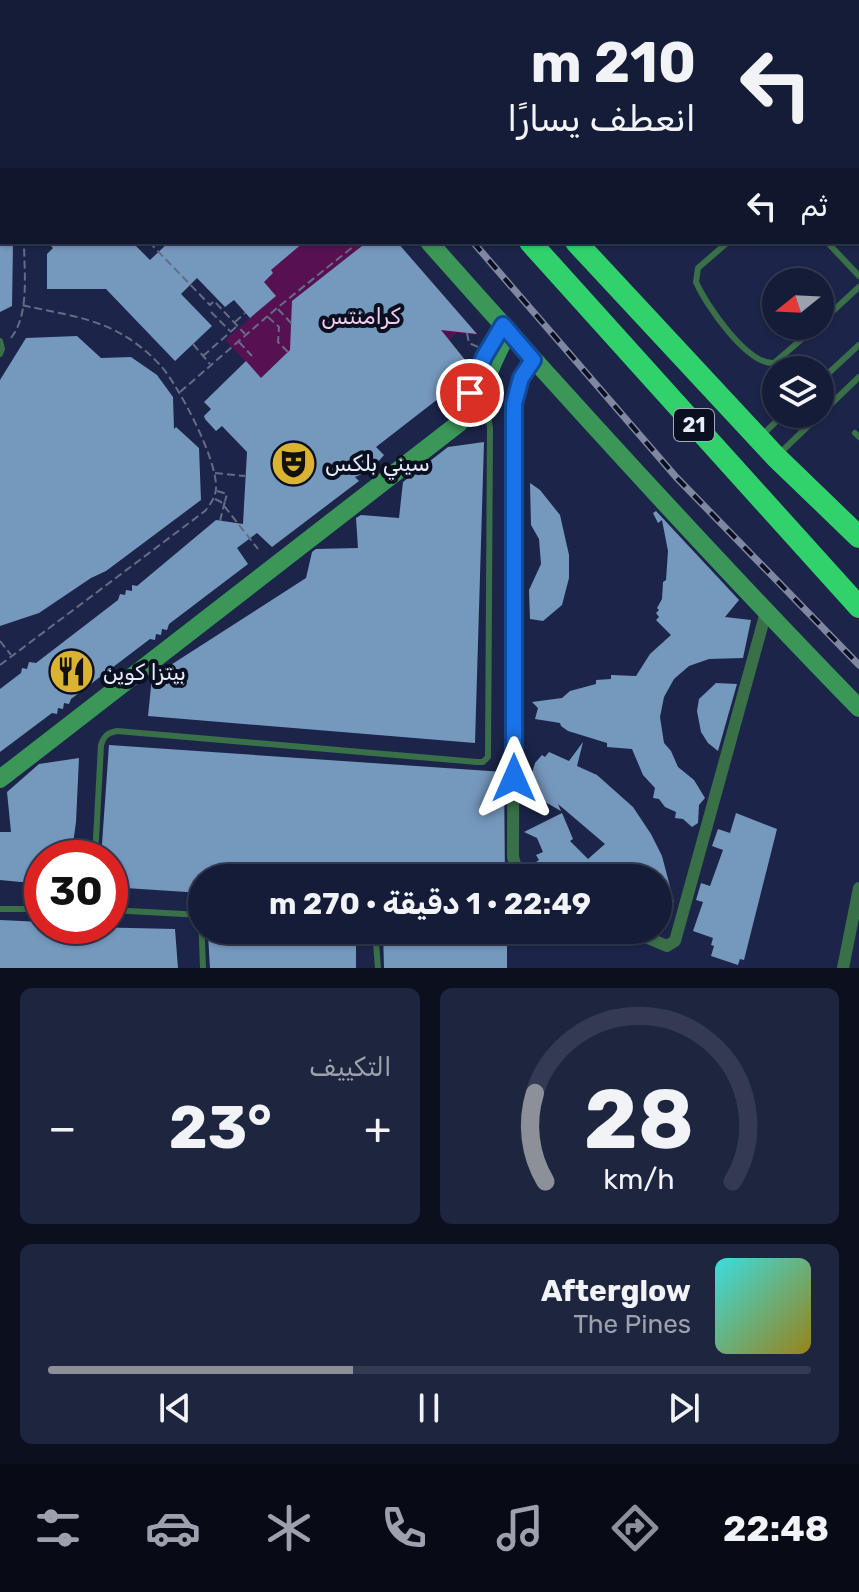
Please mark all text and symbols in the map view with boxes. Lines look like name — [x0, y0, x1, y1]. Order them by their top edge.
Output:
text: 210 m — [530, 30, 696, 96]
icon: left — [724, 32, 828, 136]
text: انعطف يسارًا — [507, 97, 696, 140]
icon: left — [740, 184, 784, 228]
text: ثم — [800, 188, 828, 224]
north arrow — [762, 268, 834, 340]
map controls — [762, 268, 834, 428]
park label: كرامنتس — [321, 303, 401, 330]
button: layers — [762, 356, 834, 428]
pin — [436, 359, 504, 427]
icon: arrive — [448, 371, 492, 415]
road number: 21 — [674, 409, 714, 441]
theatre icon: سيني بلكس — [270, 439, 318, 487]
place label: سيني بلكس — [325, 450, 430, 480]
restaurant icon: بيتزا كوين — [48, 648, 96, 696]
place label: بيتزا كوين — [103, 659, 186, 686]
position arrow — [472, 736, 556, 820]
speed limit sign: 30 — [24, 840, 128, 944]
text: 22:49 · 1 دقيقة · 270 m — [269, 886, 591, 922]
text: التكييف — [309, 1052, 392, 1083]
text: 28 — [584, 1070, 694, 1169]
text: 23° — [169, 1092, 272, 1163]
text: − — [48, 1102, 77, 1154]
text: + — [364, 1102, 391, 1154]
text: km/h — [604, 1162, 675, 1196]
text: Afterglow — [541, 1273, 691, 1309]
text: The Pines — [573, 1309, 691, 1340]
icon: previous — [153, 1386, 197, 1430]
icon: pause — [407, 1386, 451, 1430]
icon: next — [662, 1386, 706, 1430]
icon: filters — [30, 1500, 86, 1556]
icon: car — [145, 1500, 201, 1556]
icon: climate — [261, 1500, 317, 1556]
icon: phone — [376, 1500, 432, 1556]
icon: music — [492, 1500, 548, 1556]
icon: directions — [607, 1500, 663, 1556]
text: 22:48 — [723, 1507, 829, 1550]

